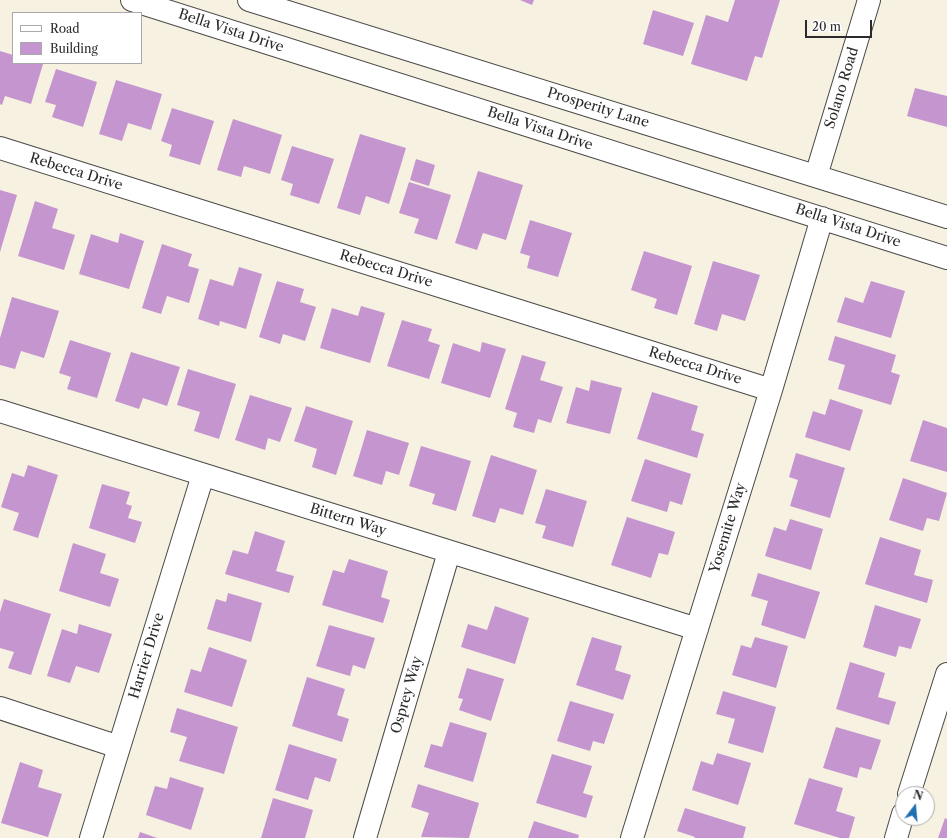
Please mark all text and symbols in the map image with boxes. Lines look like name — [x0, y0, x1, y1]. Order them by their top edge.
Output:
street label: Bella Vista Drive — [176, 6, 286, 56]
legend — [12, 12, 142, 64]
scale bar — [807, 12, 874, 38]
text: 20 m — [812, 19, 841, 34]
text: Road — [50, 21, 80, 36]
text: Building — [50, 41, 98, 56]
street label: Solano Road — [822, 45, 862, 131]
street label: Prosperity Lane — [545, 84, 651, 132]
street label: Bella Vista Drive — [485, 104, 595, 154]
street label: Rebecca Drive — [27, 150, 125, 194]
street label: Bella Vista Drive — [793, 201, 903, 251]
street label: Rebecca Drive — [337, 247, 435, 291]
street label: Rebecca Drive — [646, 344, 744, 388]
street label: Yosemite Way — [706, 481, 750, 575]
street label: Bittern Way — [308, 500, 388, 540]
street label: Harrier Drive — [126, 611, 168, 701]
street label: Osprey Way — [388, 654, 426, 736]
north arrow — [895, 786, 935, 826]
text: N — [912, 787, 925, 803]

